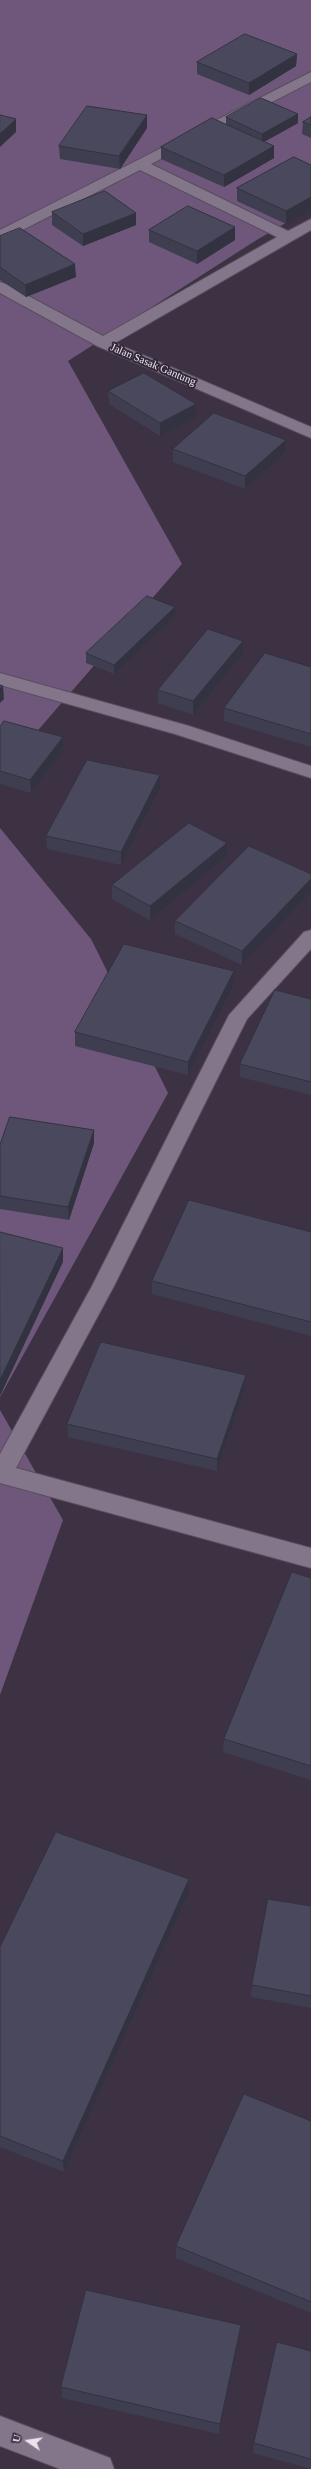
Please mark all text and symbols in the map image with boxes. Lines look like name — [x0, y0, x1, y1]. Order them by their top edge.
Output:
street label: Jalan Sasak Gantung — [108, 341, 198, 389]
north arrow — [8, 2421, 48, 2461]
text: U — [10, 2433, 23, 2444]

